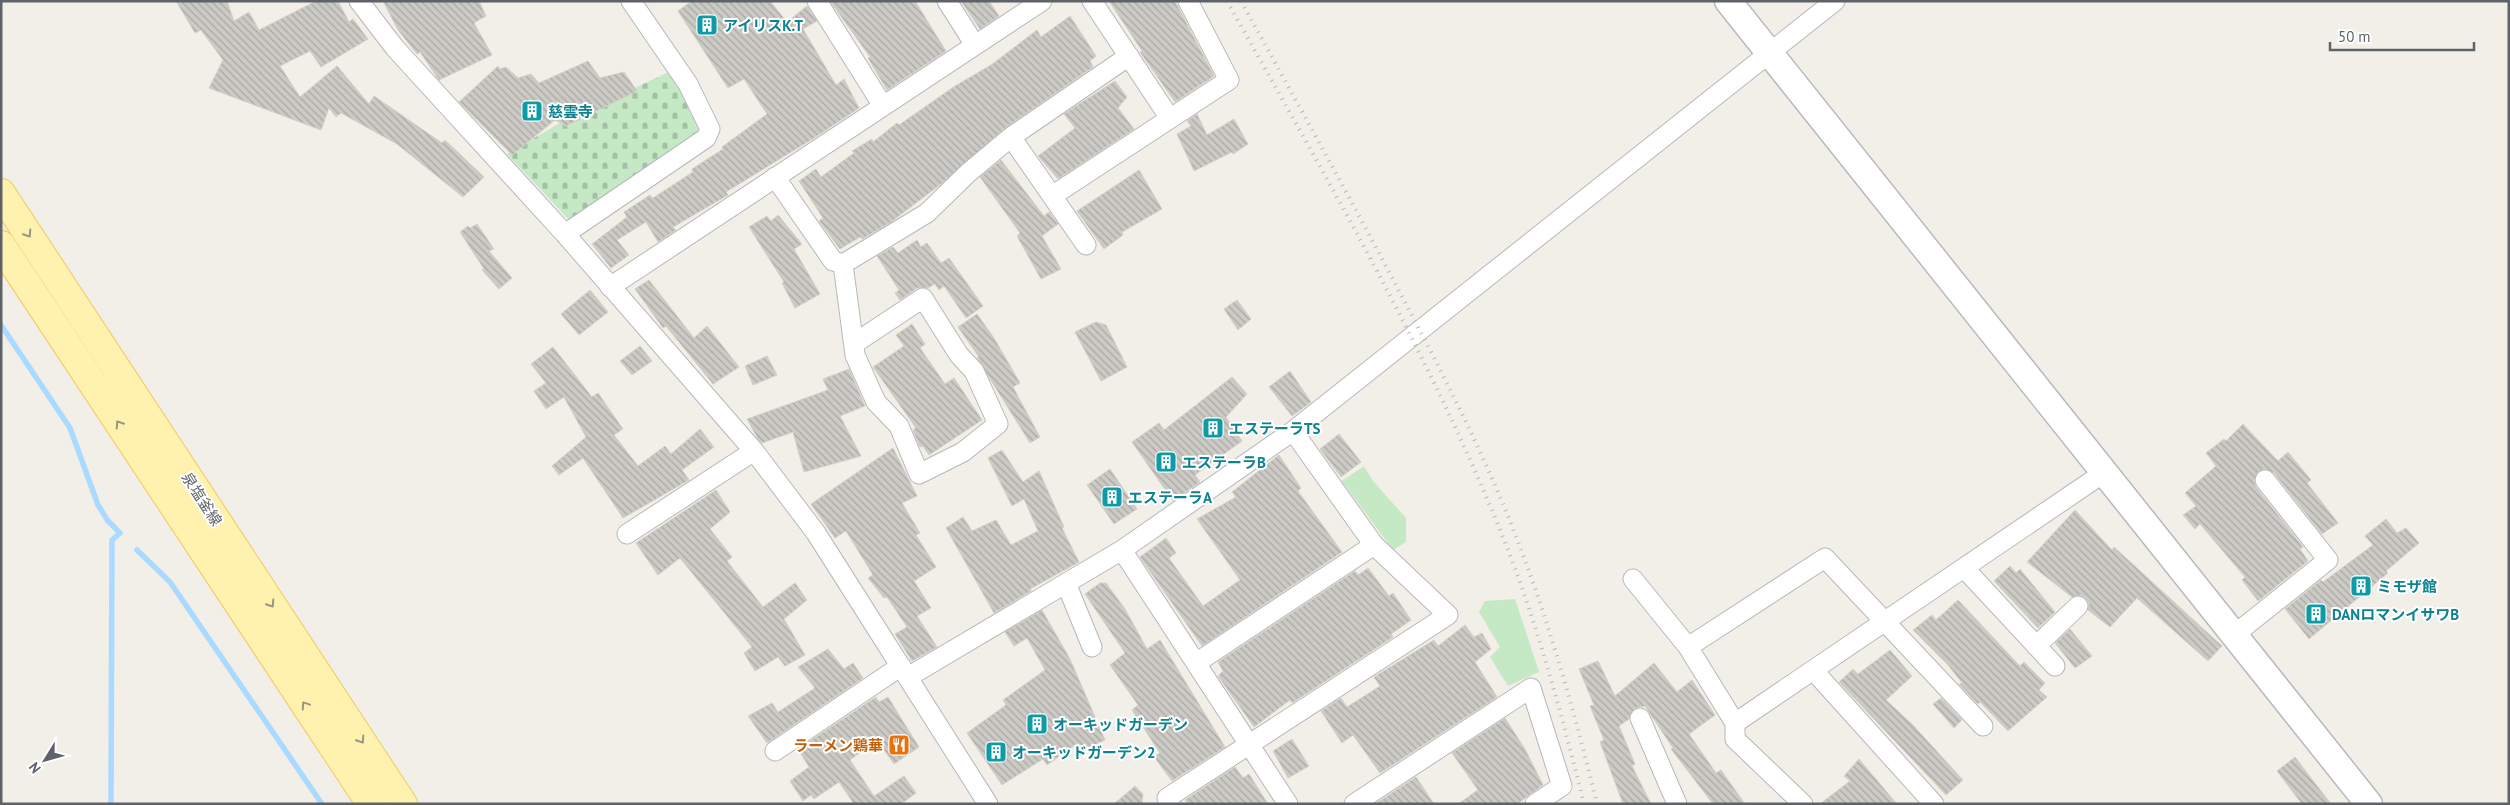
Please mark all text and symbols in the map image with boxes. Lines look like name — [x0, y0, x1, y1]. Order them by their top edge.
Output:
building icon: アイリスK.T — [695, 13, 719, 37]
place label: アイリスK.T — [723, 16, 803, 35]
scale bar — [2330, 20, 2474, 52]
text: 50 m — [2338, 27, 2371, 46]
building icon: 慈雲寺 — [520, 99, 544, 123]
place label: 慈雲寺 — [548, 102, 593, 121]
one-way arrow — [22, 228, 31, 238]
building icon: エステーラTS — [1201, 416, 1225, 440]
place label: エステーラTS — [1229, 419, 1321, 438]
one-way arrow — [115, 420, 125, 429]
building icon: エステーラB — [1154, 450, 1178, 474]
place label: エステーラB — [1182, 453, 1266, 472]
street label: 泉塩釜線 — [178, 469, 226, 529]
building icon: エステーラA — [1100, 485, 1124, 509]
place label: エステーラA — [1128, 488, 1213, 507]
building icon: ミモザ館 — [2349, 574, 2373, 598]
place label: ミモザ館 — [2377, 577, 2437, 596]
one-way arrow — [265, 598, 274, 608]
building icon: DANロマンイサワB — [2304, 602, 2328, 626]
place label: DANロマンイサワB — [2332, 605, 2459, 624]
one-way arrow — [302, 701, 311, 711]
building icon: オーキッドガーデン — [1025, 712, 1049, 736]
place label: オーキッドガーデン — [1053, 715, 1188, 734]
restaurant icon: ラーメン鶏華 — [887, 733, 911, 757]
one-way arrow — [354, 734, 364, 743]
north arrow — [20, 735, 70, 785]
place label: ラーメン鶏華 — [794, 736, 883, 755]
building icon: オーキッドガーデン2 — [984, 740, 1008, 764]
place label: オーキッドガーデン2 — [1012, 743, 1156, 762]
text: N — [25, 759, 45, 777]

